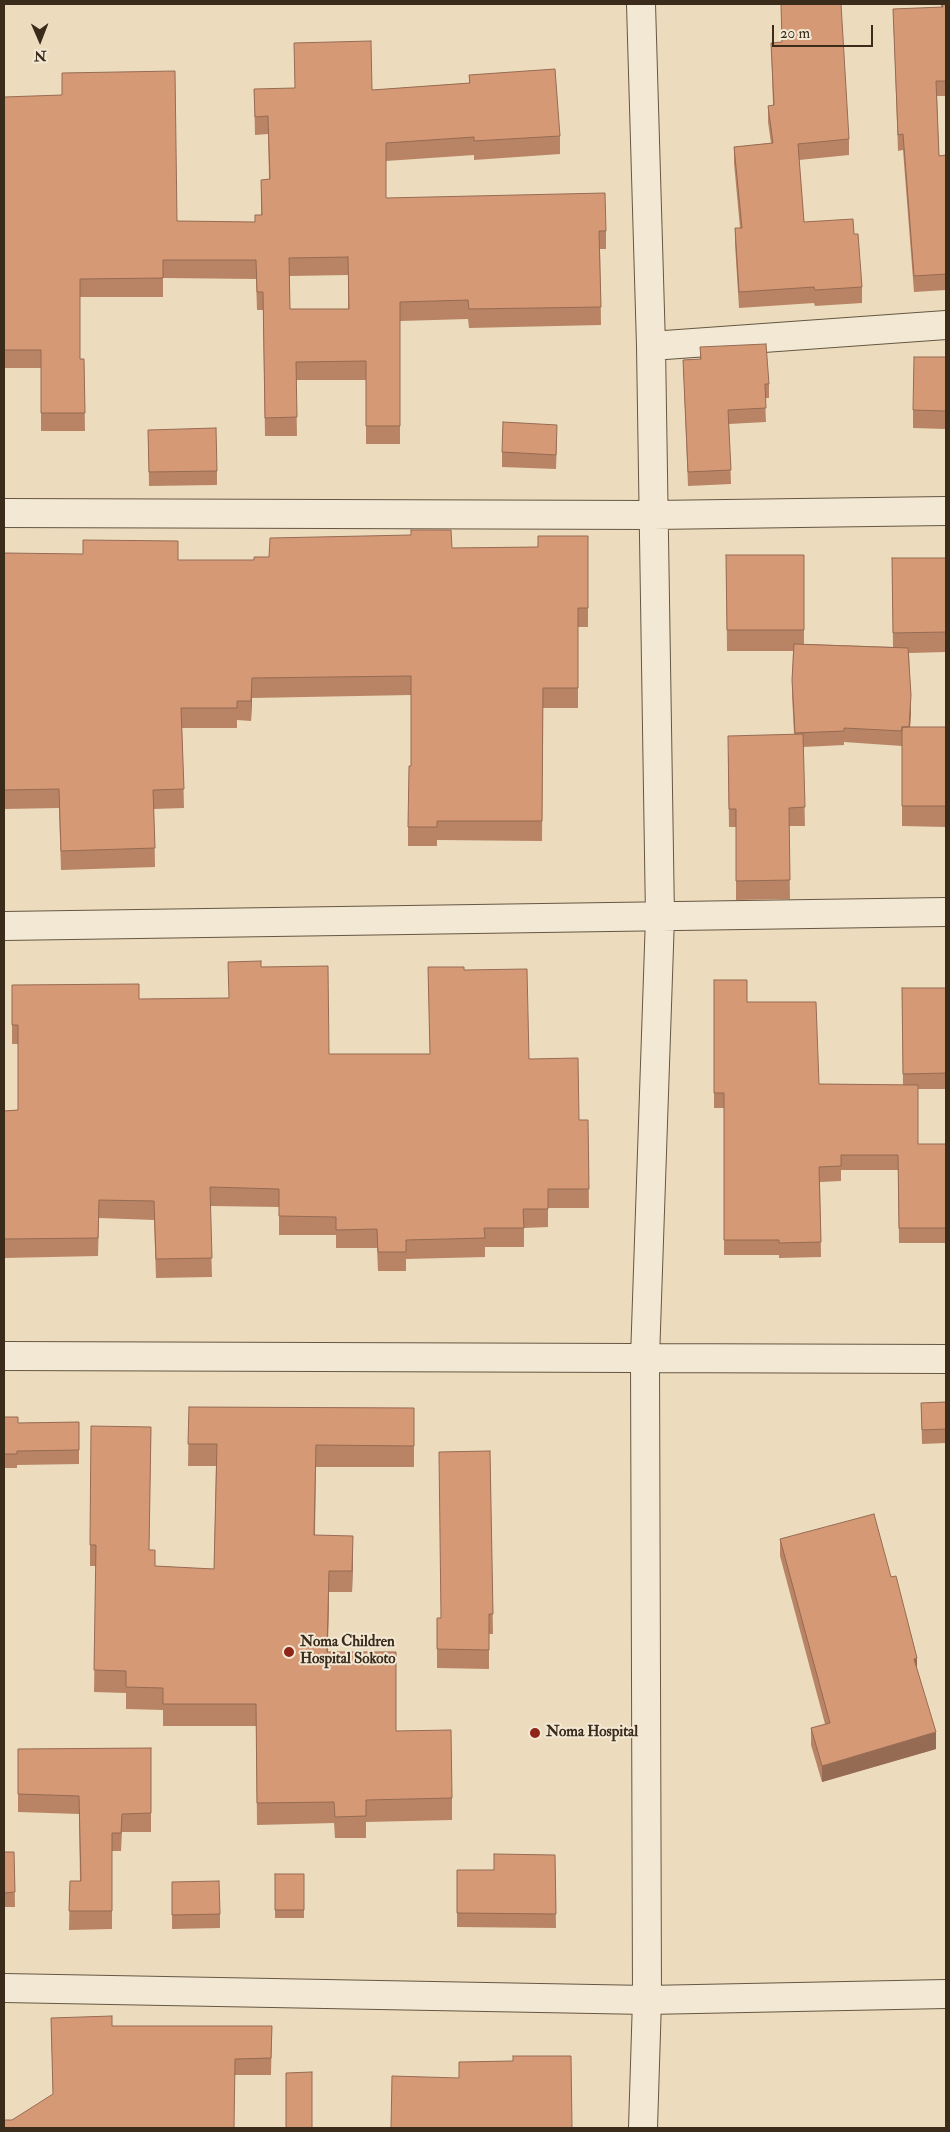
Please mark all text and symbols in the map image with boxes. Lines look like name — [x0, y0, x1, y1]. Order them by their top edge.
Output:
north arrow — [15, 15, 65, 65]
scale bar — [775, 15, 876, 47]
text: 20 m — [780, 24, 810, 43]
text: N — [34, 47, 47, 64]
place label: Noma Children Hospital Sokoto — [300, 1634, 396, 1669]
marker: Noma Children Hospital Sokoto — [282, 1645, 296, 1659]
place label: Noma Hospital — [546, 1724, 638, 1742]
marker: Noma Hospital — [528, 1726, 542, 1740]

